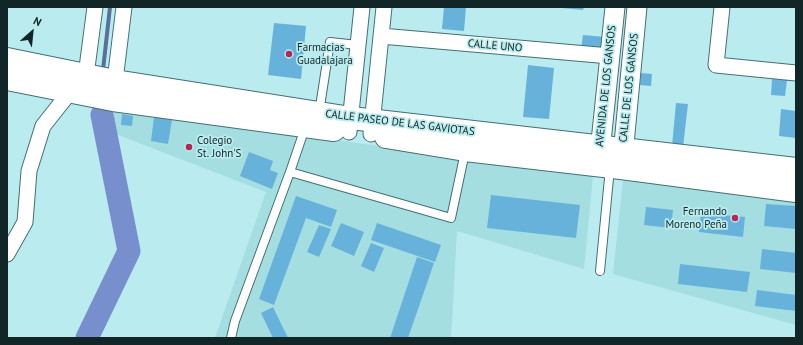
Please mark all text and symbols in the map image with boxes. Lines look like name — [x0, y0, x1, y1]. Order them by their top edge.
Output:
north arrow — [12, 12, 52, 52]
text: N — [31, 13, 44, 29]
street label: AVENIDA DE LOS GANSOS — [593, 25, 619, 147]
street label: CALLE DE LOS GANSOS — [617, 33, 641, 143]
street label: CALLE UNO — [467, 37, 523, 55]
place label: Farmacias Guadalajara — [297, 41, 353, 67]
marker: Farmacias Guadalajara — [284, 49, 294, 59]
street label: CALLE PASEO DE LAS GAVIOTAS — [325, 107, 475, 139]
place label: Colegio St. John'S — [197, 134, 241, 160]
marker: Colegio St. John'S — [184, 142, 194, 152]
place label: Fernando Moreno Peña — [665, 205, 727, 231]
marker: Fernando Moreno Peña — [730, 213, 740, 223]

